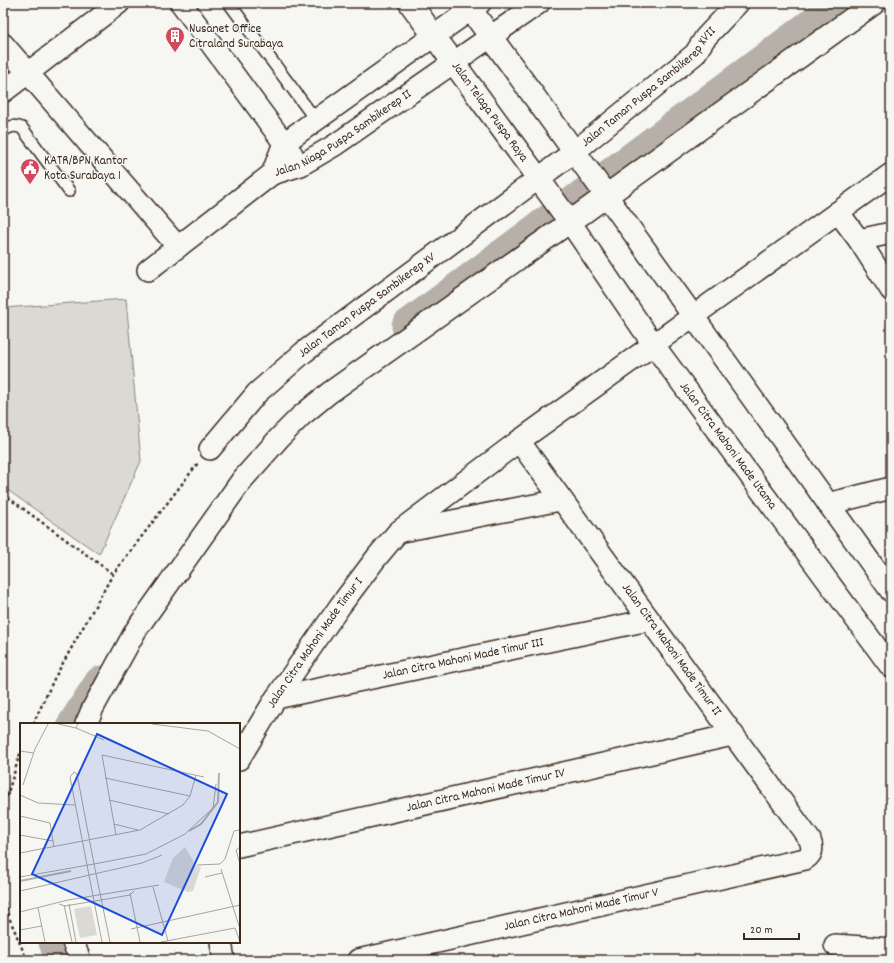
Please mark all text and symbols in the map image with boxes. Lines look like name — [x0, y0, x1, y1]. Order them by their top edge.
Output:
place label: Nusanet Office Citraland Surabaya — [189, 20, 284, 54]
street label: Jalan Taman Puspa Sambikerep XVII — [577, 22, 720, 152]
building icon: Nusanet Office Citraland Surabaya — [164, 25, 186, 53]
street label: Jalan Telaga Puspa Raya — [447, 58, 533, 167]
street label: Jalan Niaga Puspa Sambikerep II — [272, 85, 416, 182]
place label: KATR/BPN Kantor Kota Surabaya 1 — [44, 152, 127, 186]
public building icon: KATR/BPN Kantor Kota Surabaya 1 — [19, 157, 41, 185]
street label: Jalan Taman Puspa Sambikerep XV — [294, 248, 440, 362]
street label: Jalan Citra Mahoni Made Utama — [675, 378, 782, 514]
street label: Jalan Citra Mahoni Made Timur I — [262, 573, 368, 712]
street label: Jalan Citra Mahoni Made Timur II — [616, 580, 726, 720]
street label: Jalan Citra Mahoni Made Timur III — [381, 633, 545, 685]
inset map — [20, 723, 240, 943]
street label: Jalan Citra Mahoni Made Timur IV — [405, 763, 568, 818]
street label: Jalan Citra Mahoni Made Timur V — [502, 883, 661, 936]
scale bar — [744, 915, 799, 941]
text: 20 m — [750, 922, 773, 939]

